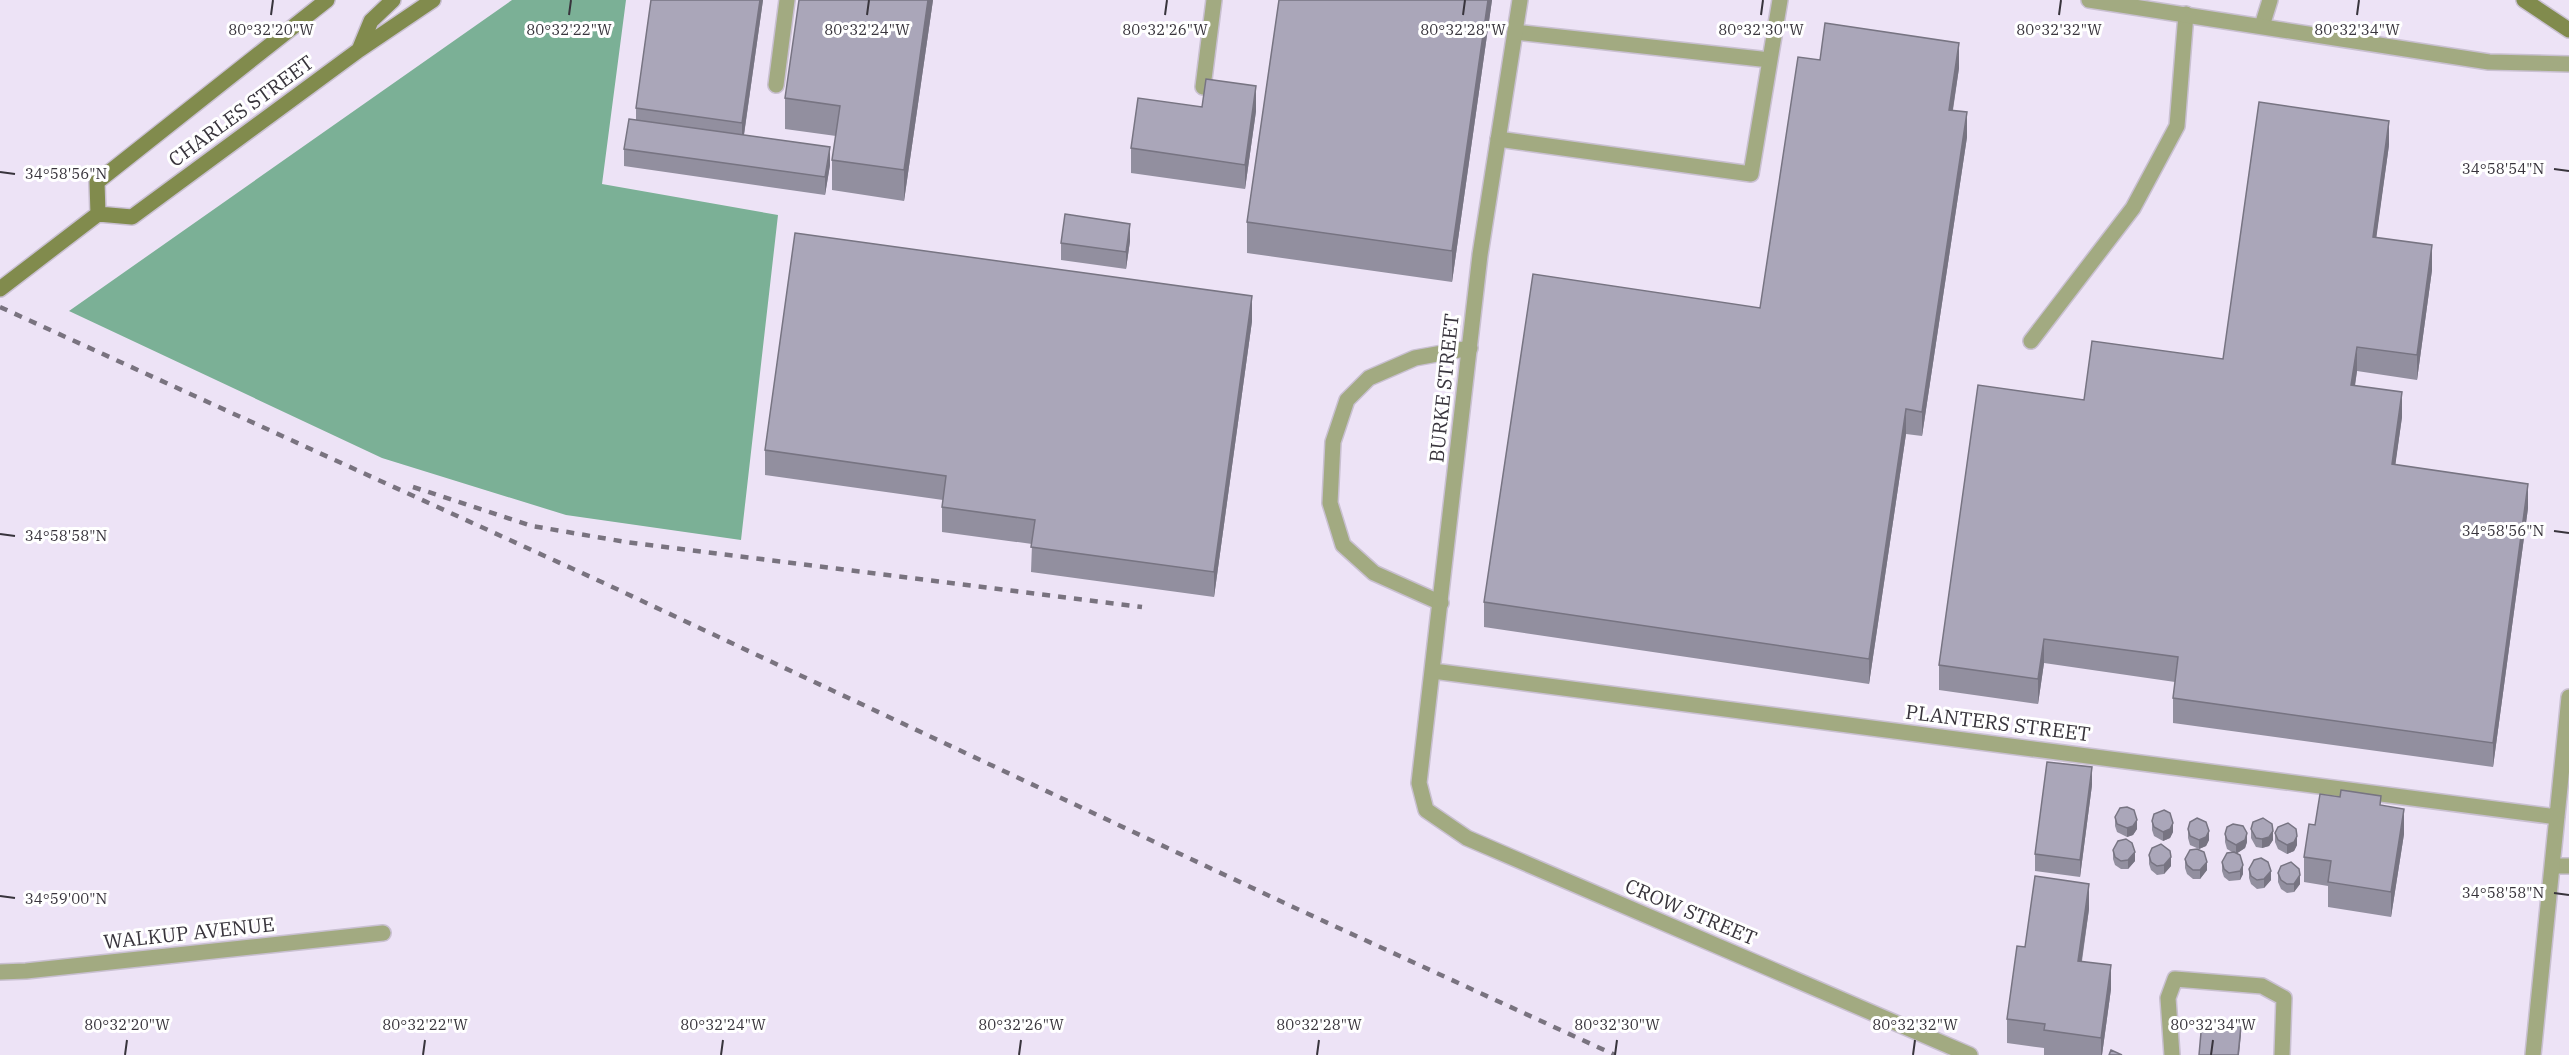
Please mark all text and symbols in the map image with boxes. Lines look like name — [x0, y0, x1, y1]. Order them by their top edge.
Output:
text: 80°32'20"W — [228, 20, 314, 39]
text: 80°32'22"W — [526, 20, 612, 39]
text: 80°32'24"W — [824, 20, 910, 39]
text: 80°32'26"W — [1122, 20, 1208, 39]
text: 80°32'28"W — [1420, 20, 1506, 39]
text: 80°32'30"W — [1718, 20, 1804, 39]
text: 80°32'32"W — [2016, 20, 2102, 39]
text: 80°32'34"W — [2314, 20, 2400, 39]
street label: CHARLES STREET — [163, 49, 319, 173]
text: 34°58'54"N — [2462, 159, 2544, 178]
text: 34°58'56"N — [25, 164, 107, 183]
street label: BURKE STREET — [1422, 312, 1465, 464]
text: 34°58'56"N — [2462, 521, 2544, 540]
text: 34°58'58"N — [25, 526, 107, 545]
street label: PLANTERS STREET — [1904, 698, 2092, 747]
street label: CROW STREET — [1621, 872, 1761, 951]
text: 34°58'58"N — [2462, 883, 2544, 902]
text: 34°59'00"N — [25, 889, 107, 908]
street label: WALKUP AVENUE — [102, 910, 276, 955]
text: 80°32'20"W — [84, 1015, 170, 1034]
text: 80°32'22"W — [382, 1015, 468, 1034]
text: 80°32'24"W — [680, 1015, 766, 1034]
text: 80°32'26"W — [978, 1015, 1064, 1034]
text: 80°32'28"W — [1276, 1015, 1362, 1034]
text: 80°32'30"W — [1574, 1015, 1660, 1034]
text: 80°32'32"W — [1872, 1015, 1958, 1034]
text: 80°32'34"W — [2170, 1015, 2256, 1034]

